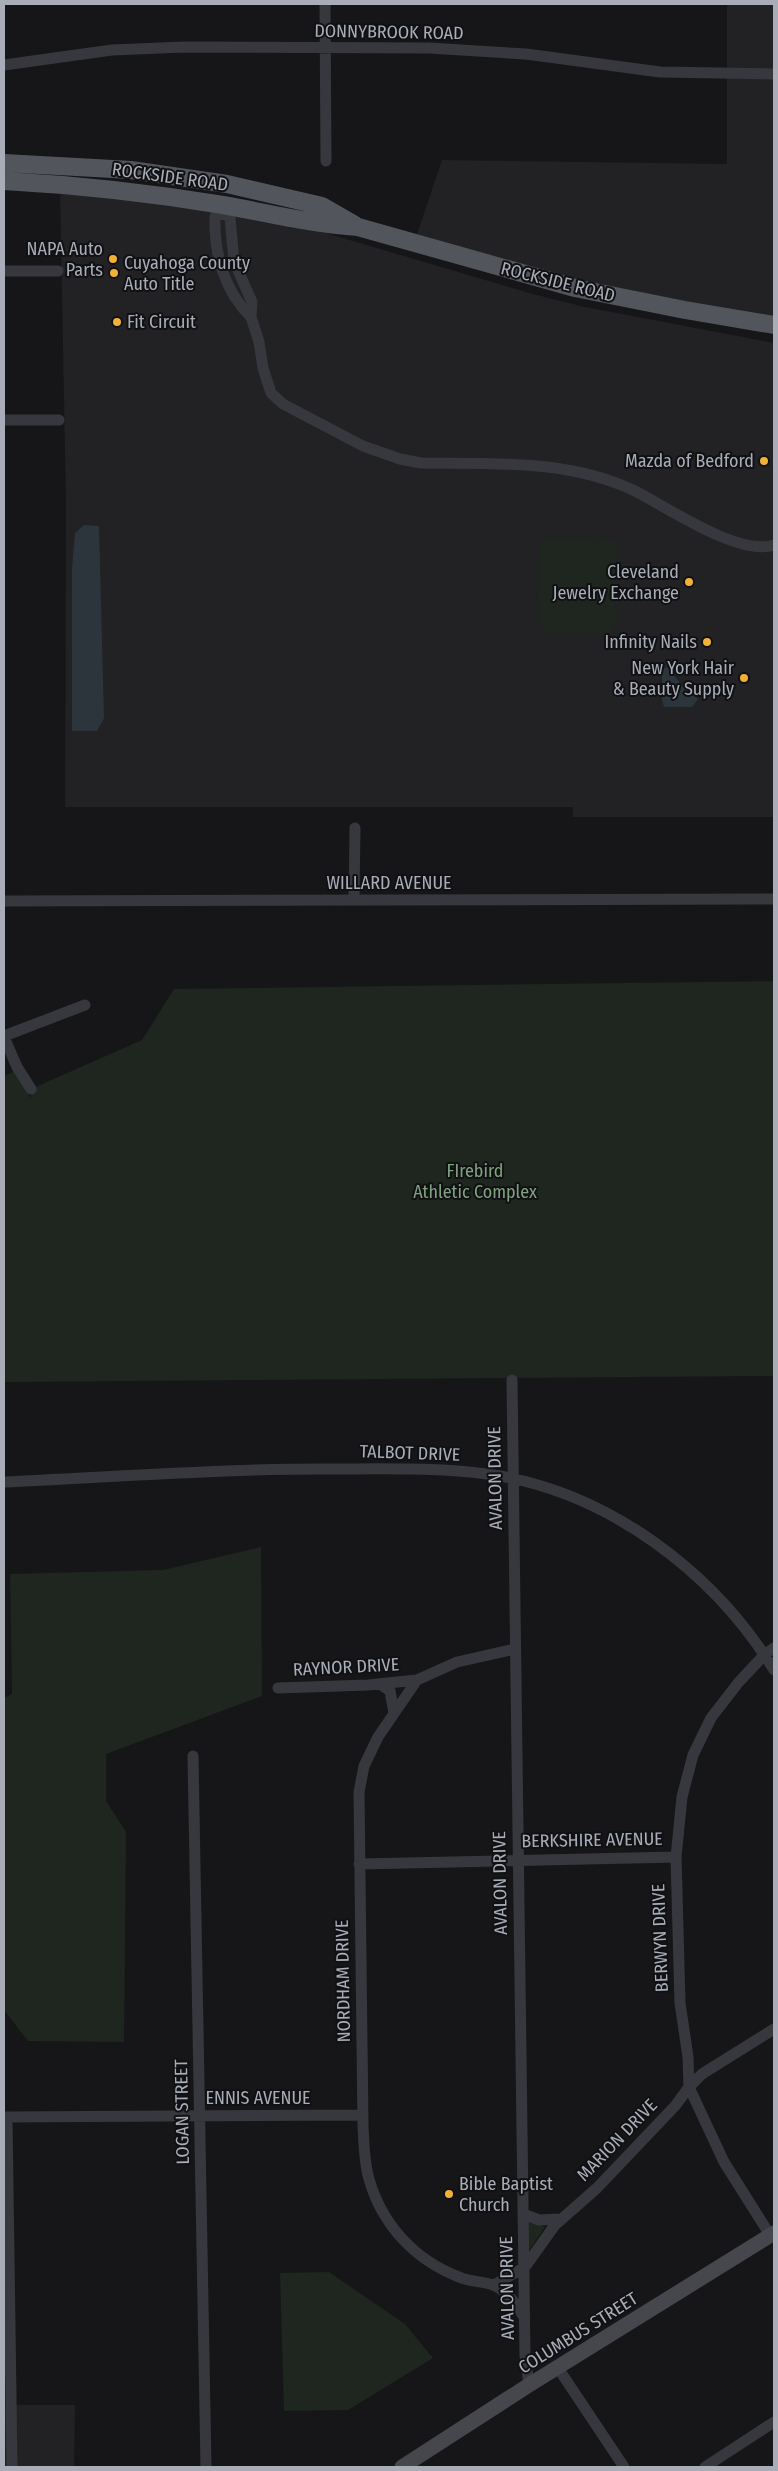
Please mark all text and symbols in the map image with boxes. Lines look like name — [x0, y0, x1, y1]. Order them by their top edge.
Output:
street label: DONNYBROOK ROAD — [314, 20, 464, 44]
street label: ROCKSIDE ROAD — [111, 158, 229, 196]
place label: NAPA Auto Parts — [27, 238, 103, 281]
place label: Cuyahoga County Auto Title — [124, 252, 250, 295]
marker: NAPA Auto Parts — [107, 253, 119, 265]
street label: ROCKSIDE ROAD — [499, 257, 617, 307]
marker: Cuyahoga County Auto Title — [108, 267, 120, 279]
place label: Fit Circuit — [127, 311, 196, 333]
marker: Fit Circuit — [111, 316, 123, 328]
place label: Mazda of Bedford — [625, 450, 754, 472]
marker: Mazda of Bedford — [758, 455, 770, 467]
place label: Cleveland Jewelry Exchange — [552, 561, 679, 604]
marker: Cleveland Jewelry Exchange — [683, 576, 695, 588]
place label: Infinity Nails — [605, 631, 697, 653]
marker: Infinity Nails — [701, 636, 713, 648]
place label: New York Hair & Beauty Supply — [613, 657, 735, 700]
marker: New York Hair & Beauty Supply — [738, 672, 750, 684]
street label: WILLARD AVENUE — [327, 872, 451, 894]
park label: FIrebird Athletic Complex — [413, 1160, 537, 1203]
street label: AVALON DRIVE — [483, 1426, 507, 1530]
street label: TALBOT DRIVE — [359, 1440, 461, 1466]
street label: RAYNOR DRIVE — [292, 1653, 400, 1681]
street label: BERKSHIRE AVENUE — [521, 1828, 663, 1852]
street label: AVALON DRIVE — [488, 1831, 512, 1935]
street label: BERWYN DRIVE — [647, 1884, 673, 1992]
street label: NORDHAM DRIVE — [331, 1920, 355, 2042]
street label: LOGAN STREET — [170, 2059, 194, 2165]
street label: ENNIS AVENUE — [206, 2087, 310, 2109]
street label: MARION DRIVE — [572, 2094, 662, 2186]
place label: Bible Baptist Church — [459, 2173, 553, 2216]
marker: Bible Baptist Church — [443, 2188, 455, 2200]
street label: AVALON DRIVE — [495, 2236, 519, 2340]
street label: COLUMBUS STREET — [514, 2287, 642, 2378]

